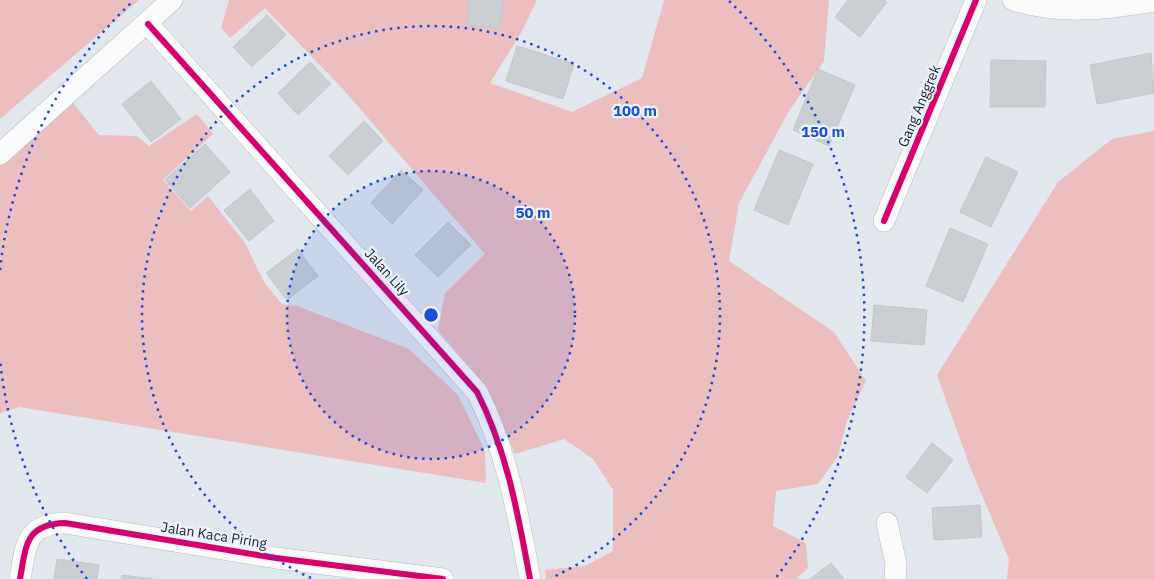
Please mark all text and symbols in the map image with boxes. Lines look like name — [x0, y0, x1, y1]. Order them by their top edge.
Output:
street label: Gang Anggrek — [894, 62, 945, 150]
text: 100 m — [613, 101, 657, 120]
text: 150 m — [801, 122, 845, 141]
text: 50 m — [516, 203, 550, 222]
street label: Jalan Lily — [361, 244, 413, 300]
centre of rings — [422, 306, 440, 324]
street label: Jalan Kaca Piring — [160, 518, 269, 552]

